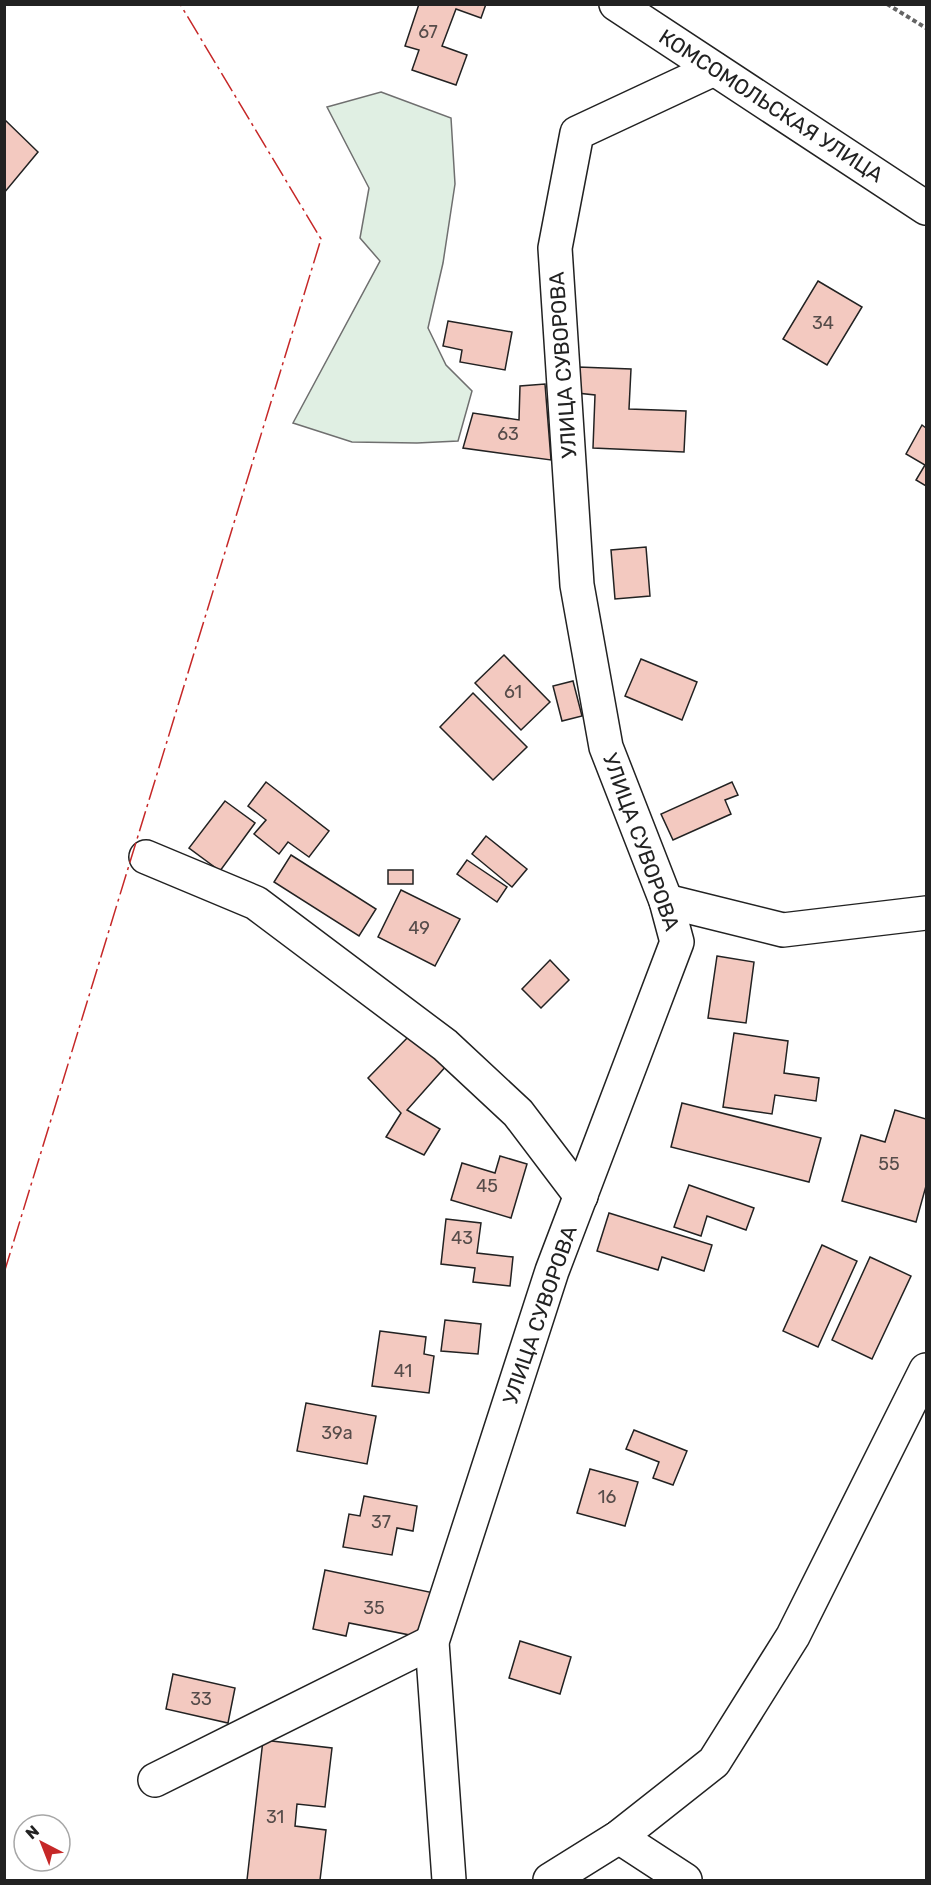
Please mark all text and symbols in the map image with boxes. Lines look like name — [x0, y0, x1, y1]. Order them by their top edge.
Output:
house number: 67 — [418, 21, 438, 43]
street label: КОМСОМОЛЬСКАЯ УЛИЦА — [655, 24, 888, 187]
street label: УЛИЦА СУВОРОВА — [544, 271, 581, 459]
house number: 34 — [812, 312, 834, 334]
house number: 63 — [497, 423, 519, 445]
house number: 61 — [504, 681, 522, 703]
street label: УЛИЦА СУВОРОВА — [598, 750, 685, 934]
house number: 49 — [408, 917, 430, 939]
house number: 55 — [878, 1153, 900, 1175]
house number: 45 — [476, 1175, 498, 1197]
street label: УЛИЦА СУВОРОВА — [497, 1222, 582, 1407]
house number: 43 — [451, 1227, 473, 1249]
house number: 41 — [394, 1360, 412, 1382]
house number: 39а — [321, 1422, 353, 1444]
house number: 16 — [598, 1486, 616, 1508]
house number: 37 — [371, 1511, 391, 1533]
house number: 35 — [363, 1597, 385, 1619]
house number: 33 — [190, 1688, 212, 1710]
house number: 31 — [266, 1806, 284, 1828]
north arrow — [12, 1813, 72, 1873]
text: N — [22, 1821, 43, 1843]

